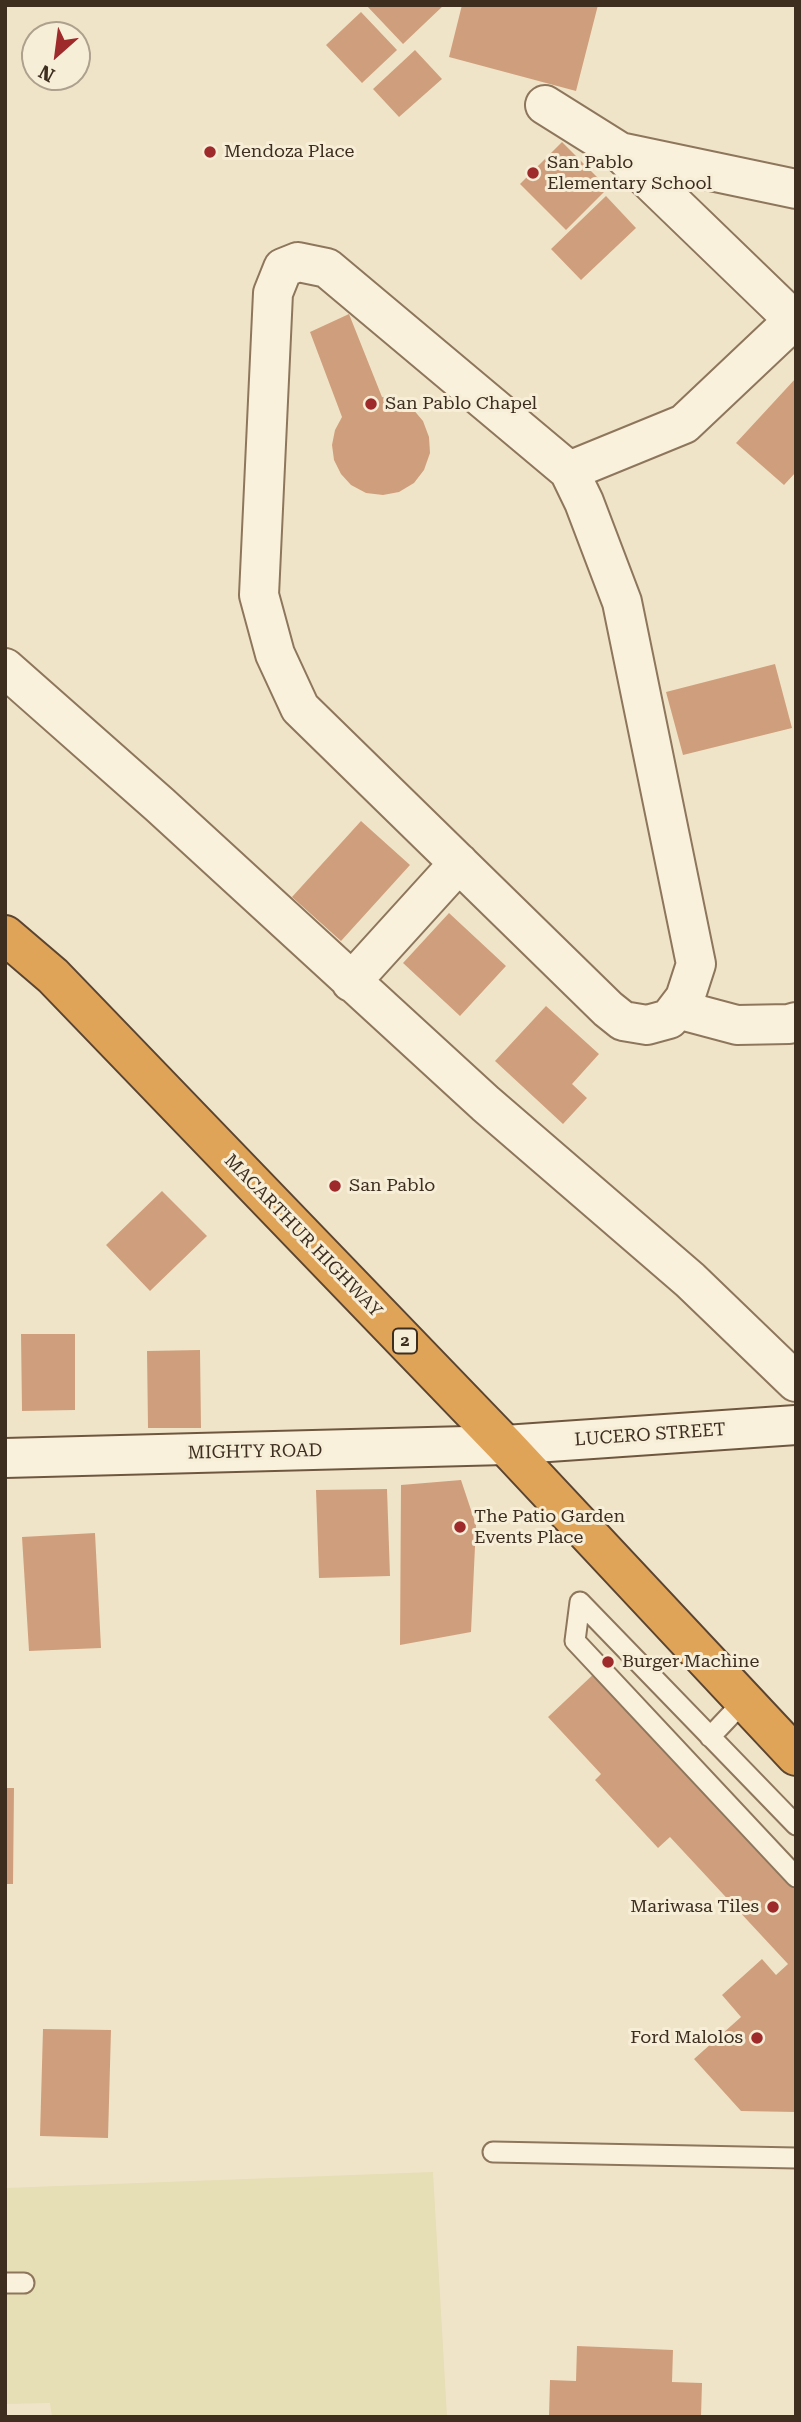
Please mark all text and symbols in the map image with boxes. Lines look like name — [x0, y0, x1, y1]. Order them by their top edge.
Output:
north arrow — [21, 21, 91, 91]
text: N — [35, 60, 59, 87]
place label: Mendoza Place — [224, 141, 354, 163]
marker: Mendoza Place — [202, 144, 218, 160]
place label: San Pablo Elementary School — [547, 152, 712, 194]
marker: San Pablo Elementary School — [525, 165, 541, 181]
place label: San Pablo Chapel — [385, 393, 537, 415]
marker: San Pablo Chapel — [363, 396, 379, 412]
street label: MACARTHUR HIGHWAY — [220, 1150, 386, 1322]
place label: San Pablo — [349, 1175, 435, 1197]
marker: San Pablo — [327, 1178, 343, 1194]
road number: 2 — [393, 1329, 417, 1354]
street label: LUCERO STREET — [574, 1419, 726, 1451]
street label: MIGHTY ROAD — [187, 1440, 323, 1464]
place label: The Patio Garden Events Place — [474, 1506, 625, 1548]
marker: The Patio Garden Events Place — [452, 1519, 468, 1535]
place label: Burger Machine — [622, 1651, 759, 1673]
marker: Burger Machine — [600, 1654, 616, 1670]
place label: Mariwasa Tiles — [630, 1896, 759, 1918]
marker: Mariwasa Tiles — [765, 1899, 781, 1915]
place label: Ford Malolos — [630, 2027, 743, 2049]
marker: Ford Malolos — [749, 2030, 765, 2046]

